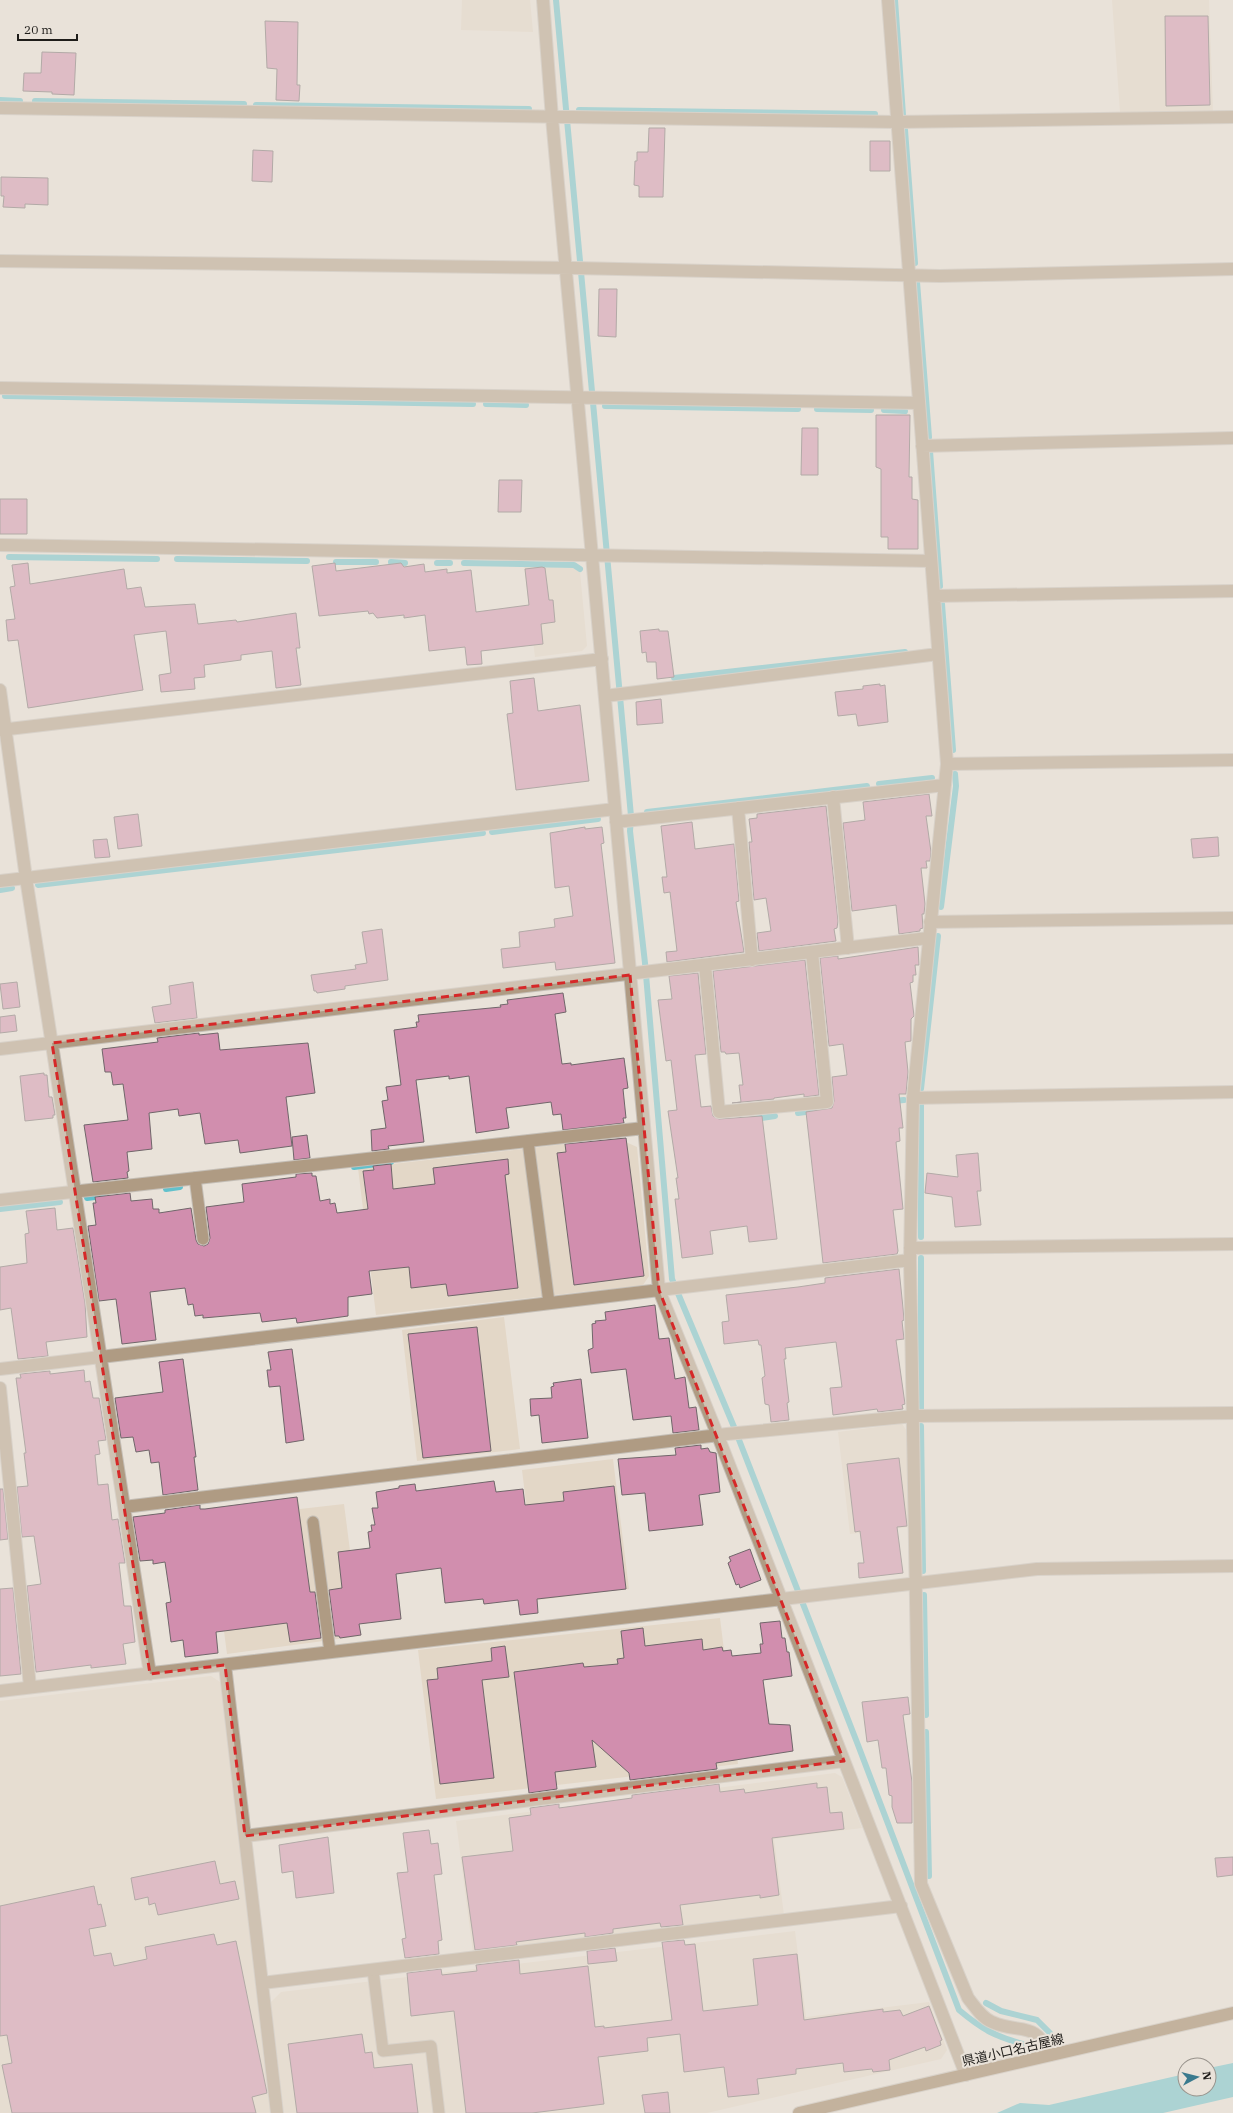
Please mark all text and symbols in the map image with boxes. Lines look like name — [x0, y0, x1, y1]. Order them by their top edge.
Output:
scale bar — [18, 16, 77, 42]
text: 20 m — [24, 22, 53, 37]
street label: 県道小口名古屋線 — [960, 2030, 1066, 2070]
north arrow — [1177, 2057, 1217, 2097]
text: N — [1199, 2071, 1214, 2081]

